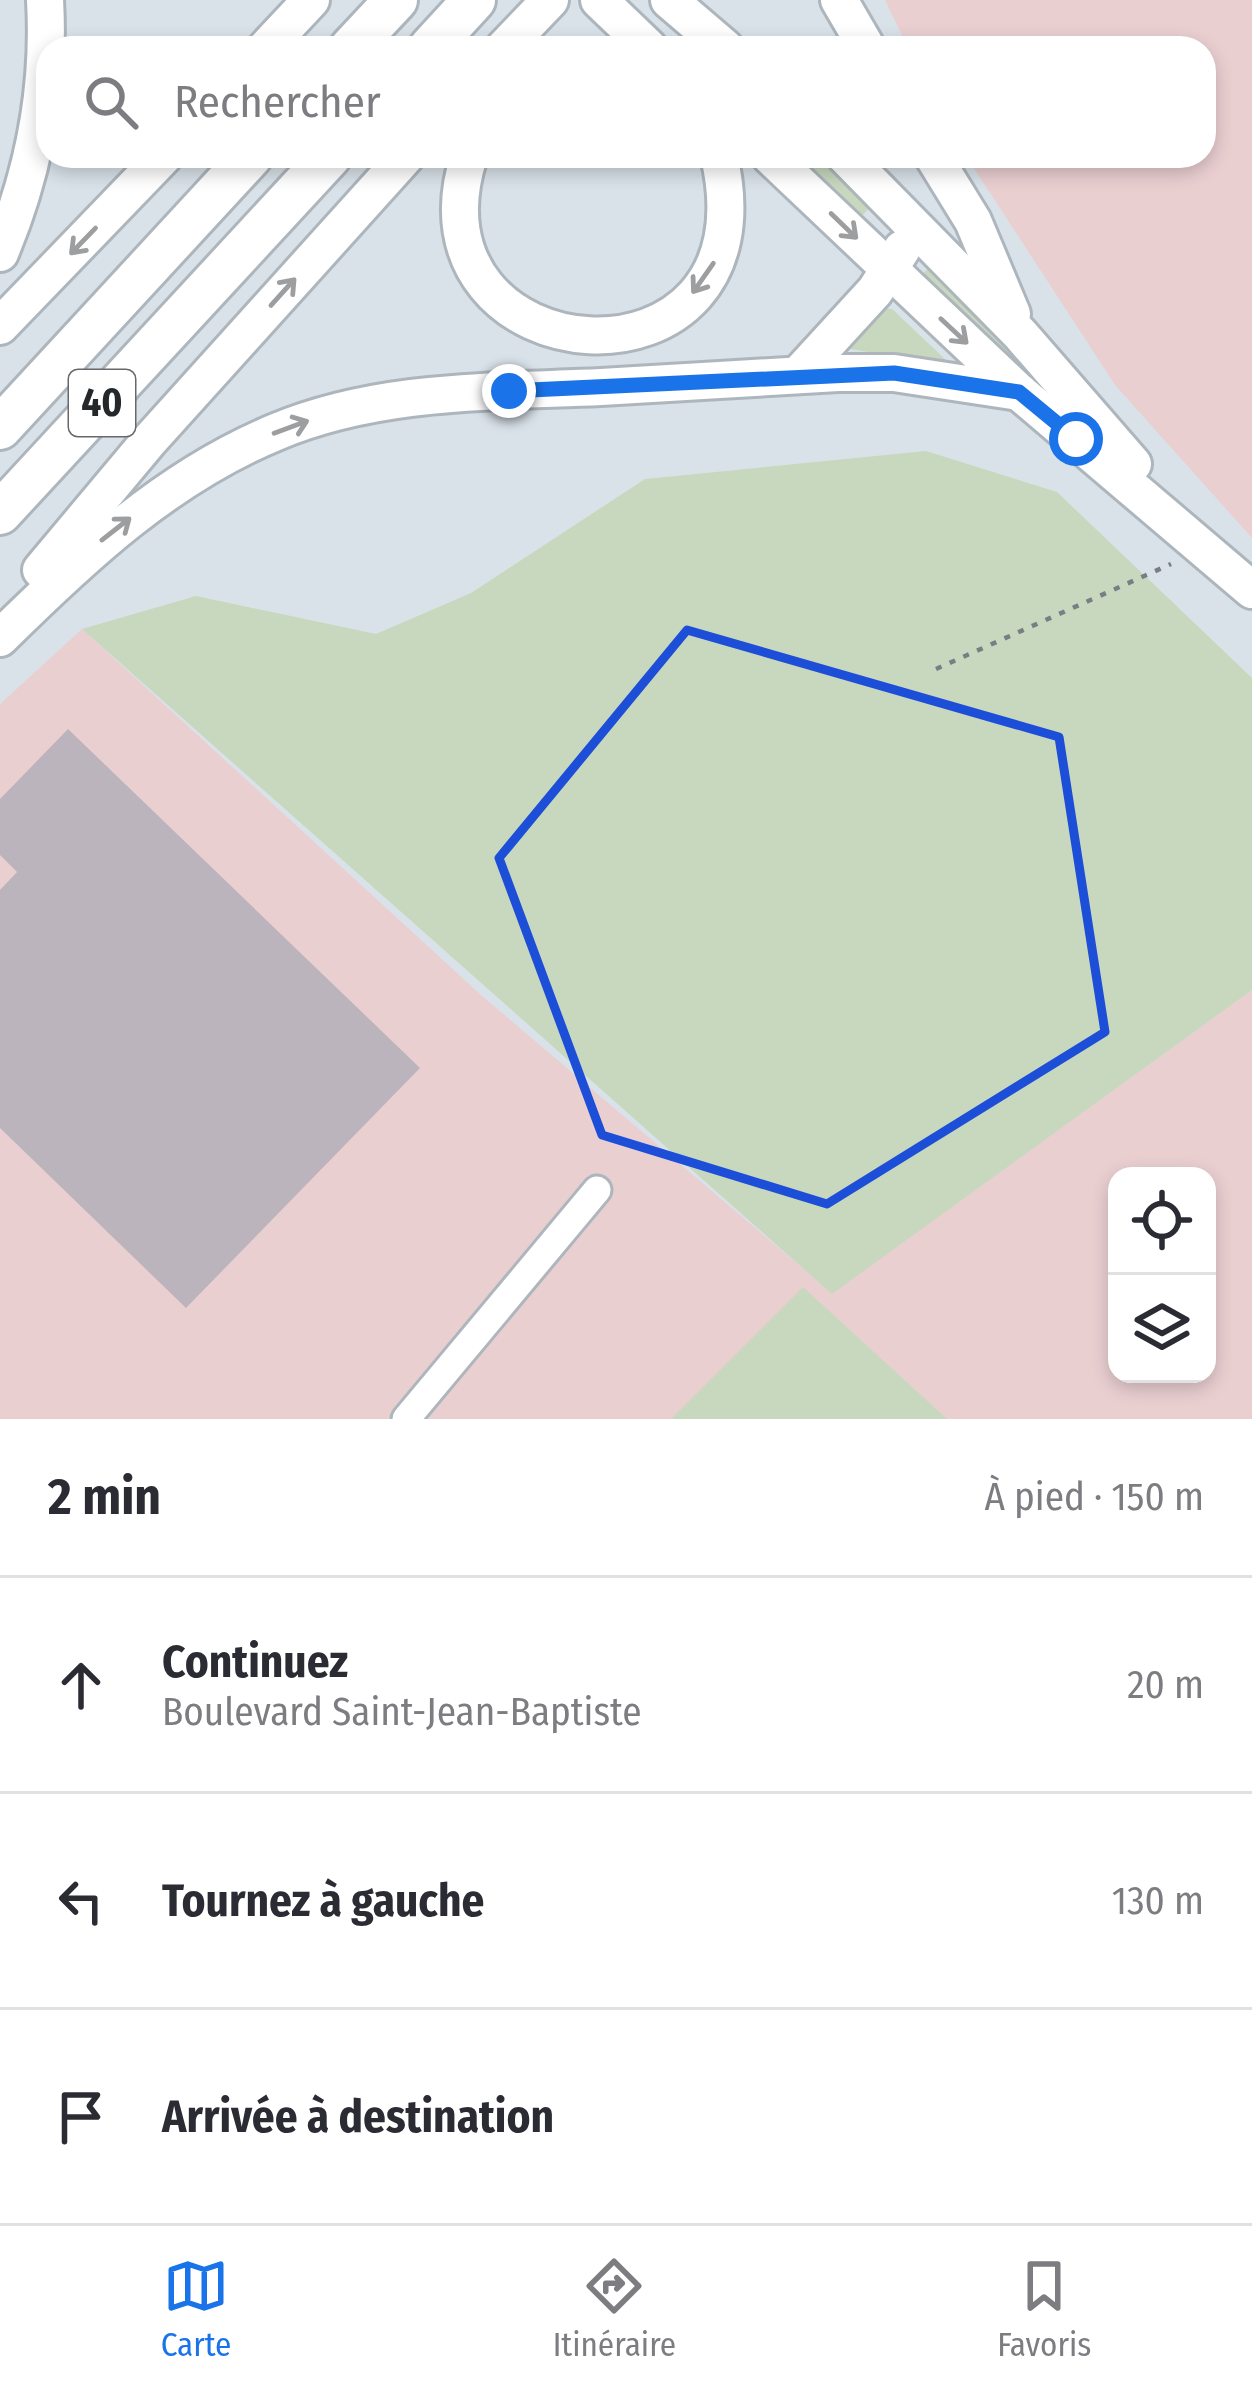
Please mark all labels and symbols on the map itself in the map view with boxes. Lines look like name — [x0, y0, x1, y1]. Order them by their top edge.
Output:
one-way arrow — [828, 211, 858, 239]
one-way arrow — [70, 226, 98, 255]
one-way arrow — [691, 261, 716, 294]
one-way arrow — [269, 277, 296, 307]
one-way arrow — [938, 316, 968, 345]
route end — [482, 364, 536, 418]
road number: 40 — [69, 370, 135, 436]
route start — [1049, 412, 1103, 466]
one-way arrow — [272, 415, 309, 436]
one-way arrow — [99, 516, 131, 543]

